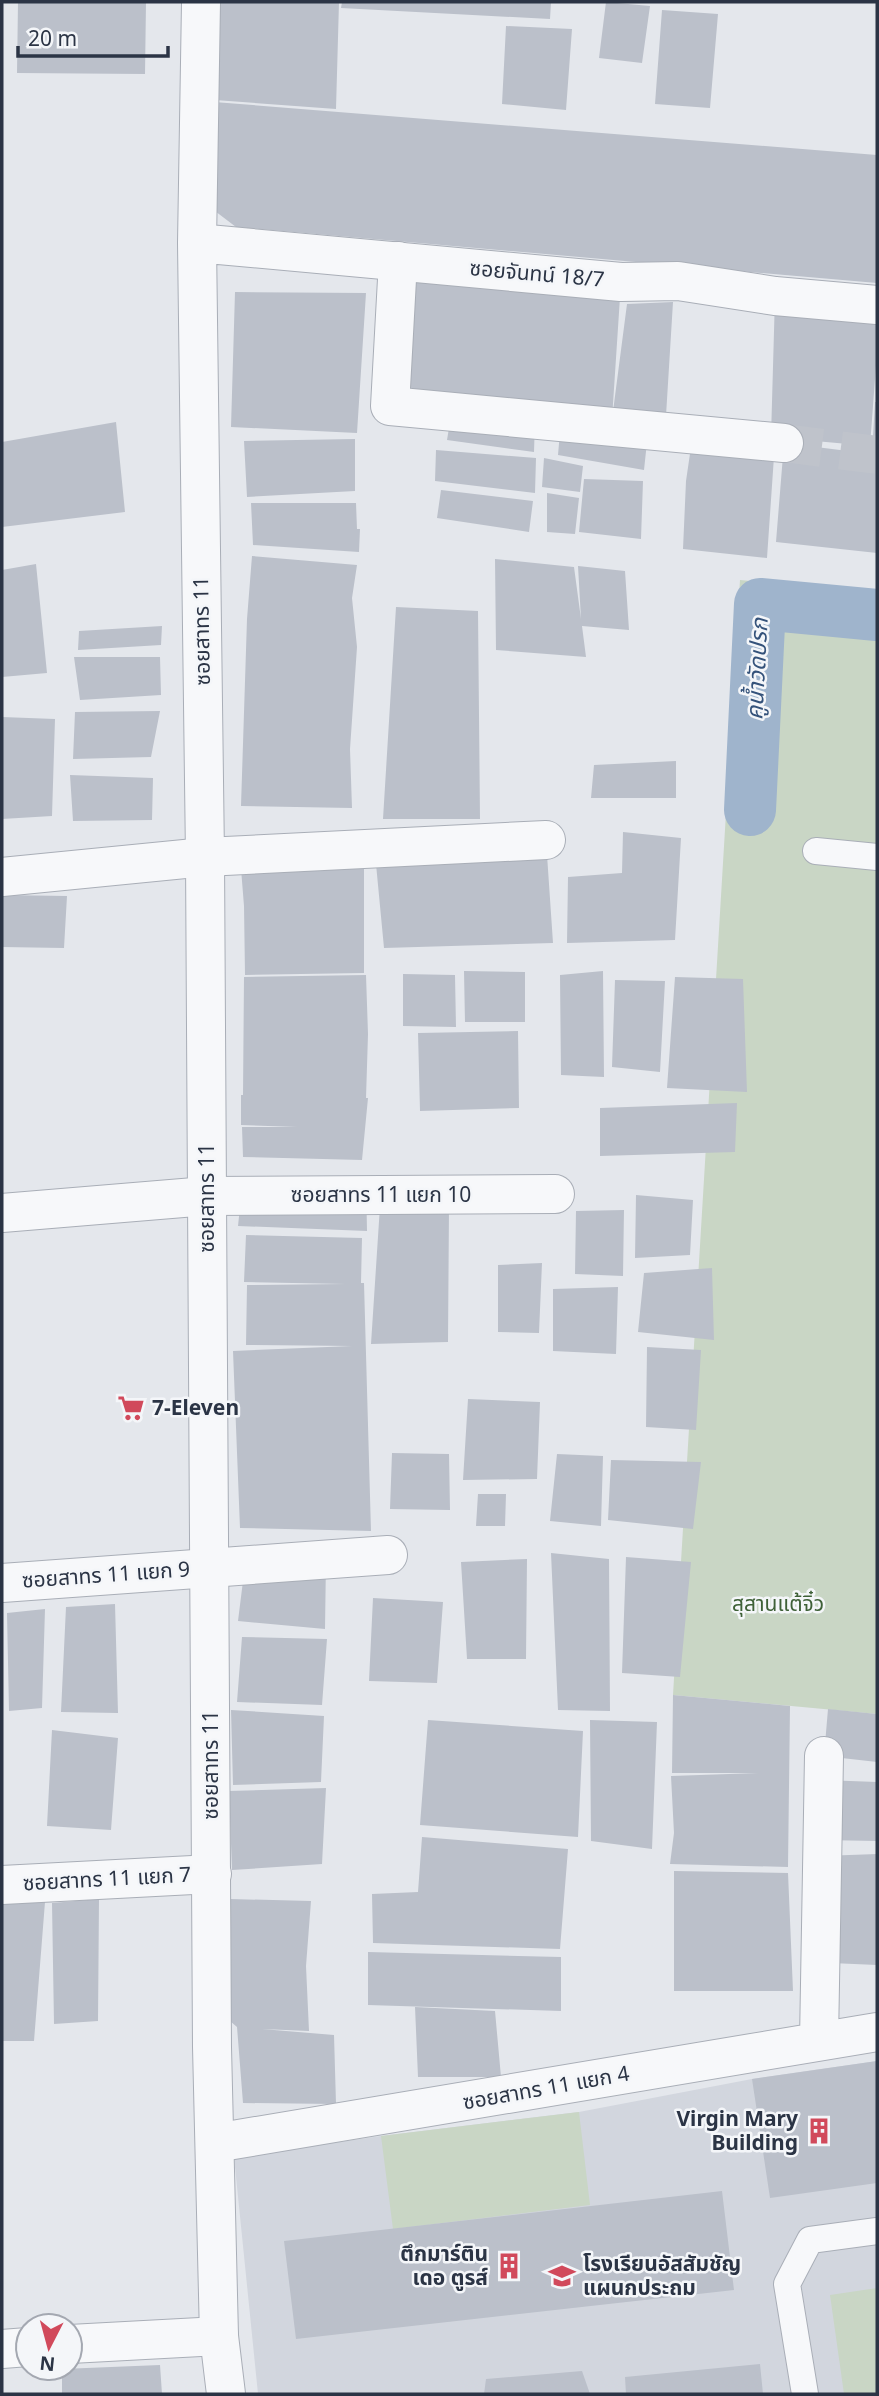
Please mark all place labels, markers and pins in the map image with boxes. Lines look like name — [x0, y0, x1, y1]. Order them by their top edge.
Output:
supermarket icon: 7-Eleven — [116, 1393, 146, 1423]
place label: 7-Eleven — [152, 1393, 239, 1421]
place label: Virgin Mary Building — [676, 2104, 798, 2156]
building icon: Virgin Mary Building — [804, 2116, 834, 2146]
place label: ตึกมาร์ติน เดอ ตูรส์ — [400, 2239, 488, 2291]
place label: โรงเรียนอัสสัมชัญ แผนกประถม — [583, 2249, 741, 2301]
building icon: ตึกมาร์ติน เดอ ตูรส์ — [494, 2251, 524, 2281]
school or university icon: โรงเรียนอัสสัมชัญ แผนกประถม — [547, 2261, 577, 2291]

